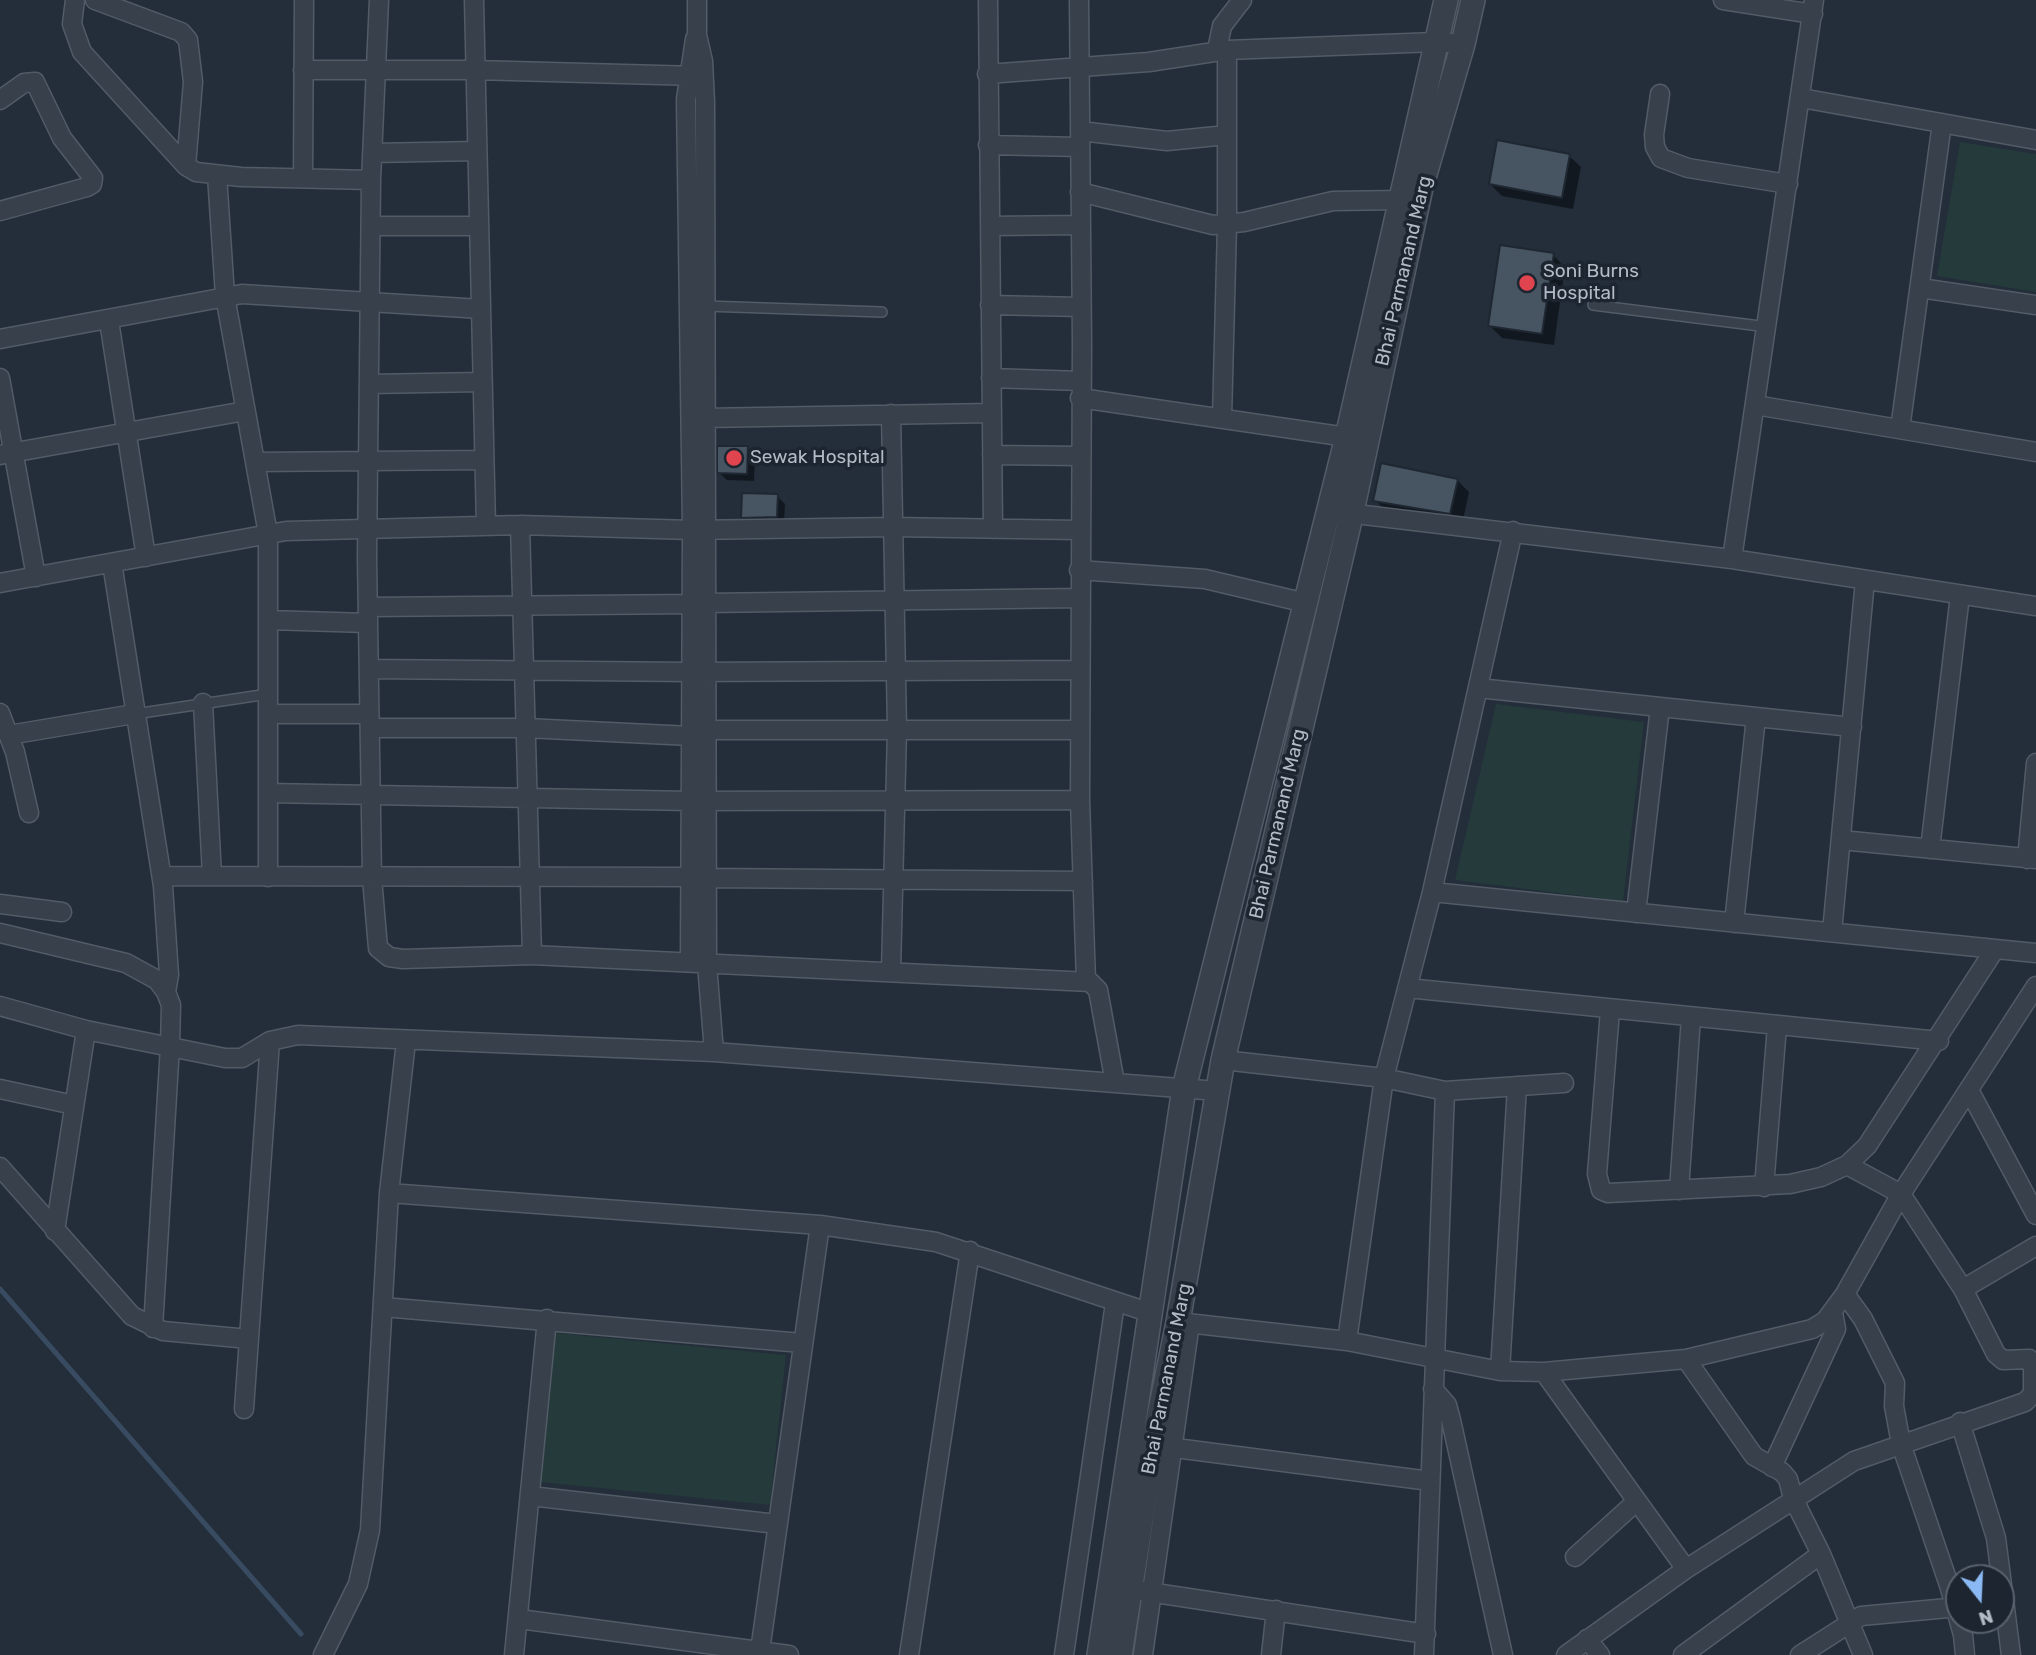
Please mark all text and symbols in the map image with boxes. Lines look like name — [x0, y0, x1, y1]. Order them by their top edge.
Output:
street label: Bhai Parmanand Marg — [1371, 174, 1437, 368]
place label: Soni Burns Hospital — [1543, 261, 1639, 305]
marker: Soni Burns Hospital — [1517, 273, 1537, 293]
place label: Sewak Hospital — [750, 447, 885, 469]
marker: Sewak Hospital — [724, 448, 744, 468]
street label: Bhai Parmanand Marg — [1245, 727, 1311, 921]
street label: Bhai Parmanand Marg — [1137, 1281, 1197, 1477]
north arrow — [1945, 1564, 2015, 1634]
text: N — [1976, 1604, 1996, 1631]

